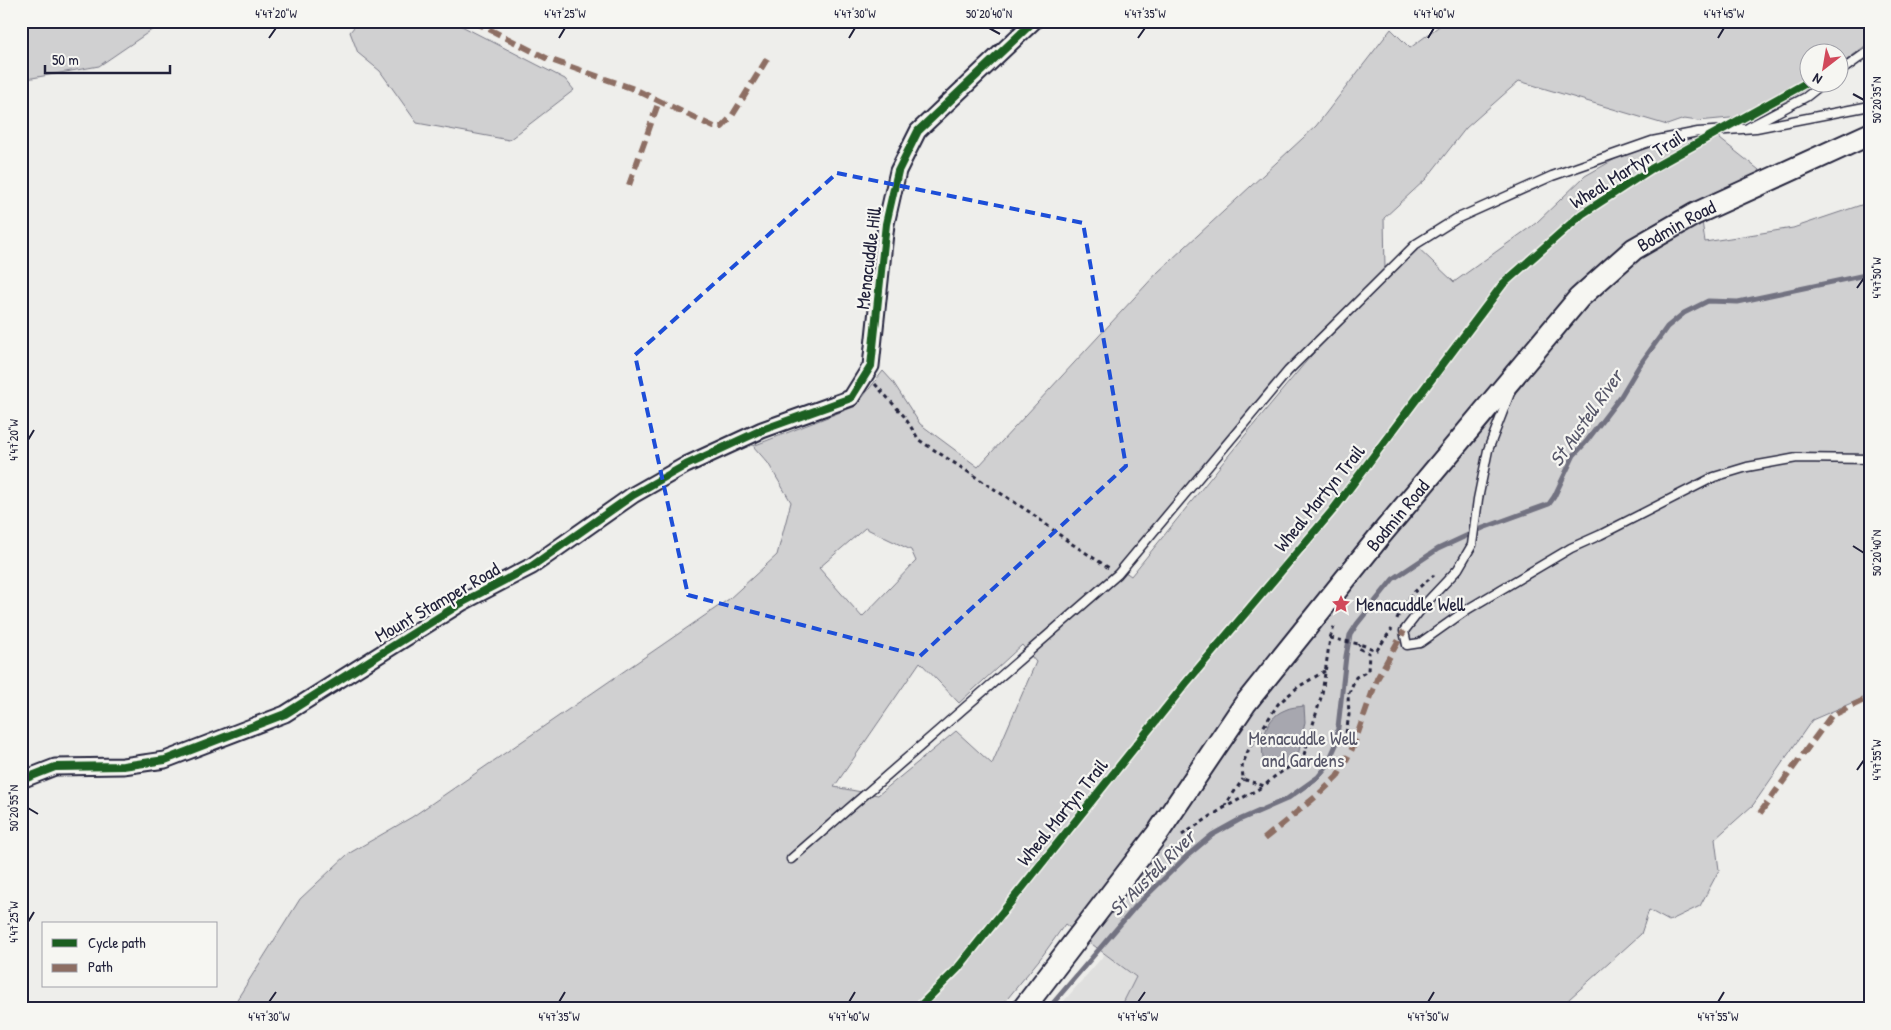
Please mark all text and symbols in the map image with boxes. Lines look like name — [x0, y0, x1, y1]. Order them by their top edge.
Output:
text: 4°47'20"W — [255, 5, 297, 22]
text: 4°47'25"W — [544, 5, 586, 22]
text: 4°47'30"W — [834, 5, 876, 22]
text: 50°20'40"N — [966, 5, 1012, 22]
text: 4°47'35"W — [1124, 5, 1166, 22]
text: 4°47'40"W — [1414, 5, 1455, 22]
text: 4°47'45"W — [1704, 5, 1745, 22]
scale bar — [45, 42, 170, 74]
north arrow — [1798, 42, 1848, 92]
text: 50 m — [52, 49, 79, 70]
text: N — [1808, 69, 1825, 90]
text: 50°20'35"N — [1868, 77, 1885, 123]
street label: Wheal Martyn Trail — [1565, 123, 1690, 215]
street label: Bodmin Road — [1632, 193, 1720, 258]
street label: Menacuddle Hill — [849, 204, 887, 311]
text: 4°47'50"W — [1868, 257, 1885, 299]
water label: St Austell River — [1543, 362, 1630, 471]
text: 4°47'20"W — [5, 419, 22, 461]
street label: Wheal Martyn Trail — [1268, 438, 1371, 557]
street label: Bodmin Road — [1360, 473, 1435, 556]
text: 50°20'40"N — [1868, 530, 1885, 576]
street label: Mount Stamper Road — [370, 555, 505, 648]
place label: Menacuddle Well — [1356, 591, 1466, 617]
place icon: Menacuddle Well — [1330, 593, 1352, 615]
park label: Menacuddle Well and Gardens — [1248, 725, 1358, 773]
text: 4°47'55"W — [1868, 739, 1885, 780]
street label: Wheal Martyn Trail — [1011, 752, 1114, 871]
text: 50°20'55"N — [5, 785, 22, 831]
water label: St Austell River — [1103, 822, 1202, 922]
text: 4°47'25"W — [5, 901, 22, 943]
legend — [42, 922, 218, 988]
text: Cycle path — [88, 932, 146, 953]
text: Path — [88, 956, 113, 977]
text: 4°47'30"W — [248, 1008, 290, 1025]
text: 4°47'35"W — [538, 1008, 580, 1025]
text: 4°47'40"W — [829, 1008, 870, 1025]
text: 4°47'45"W — [1118, 1008, 1159, 1025]
text: 4°47'50"W — [1407, 1008, 1449, 1025]
text: 4°47'55"W — [1698, 1008, 1739, 1025]

